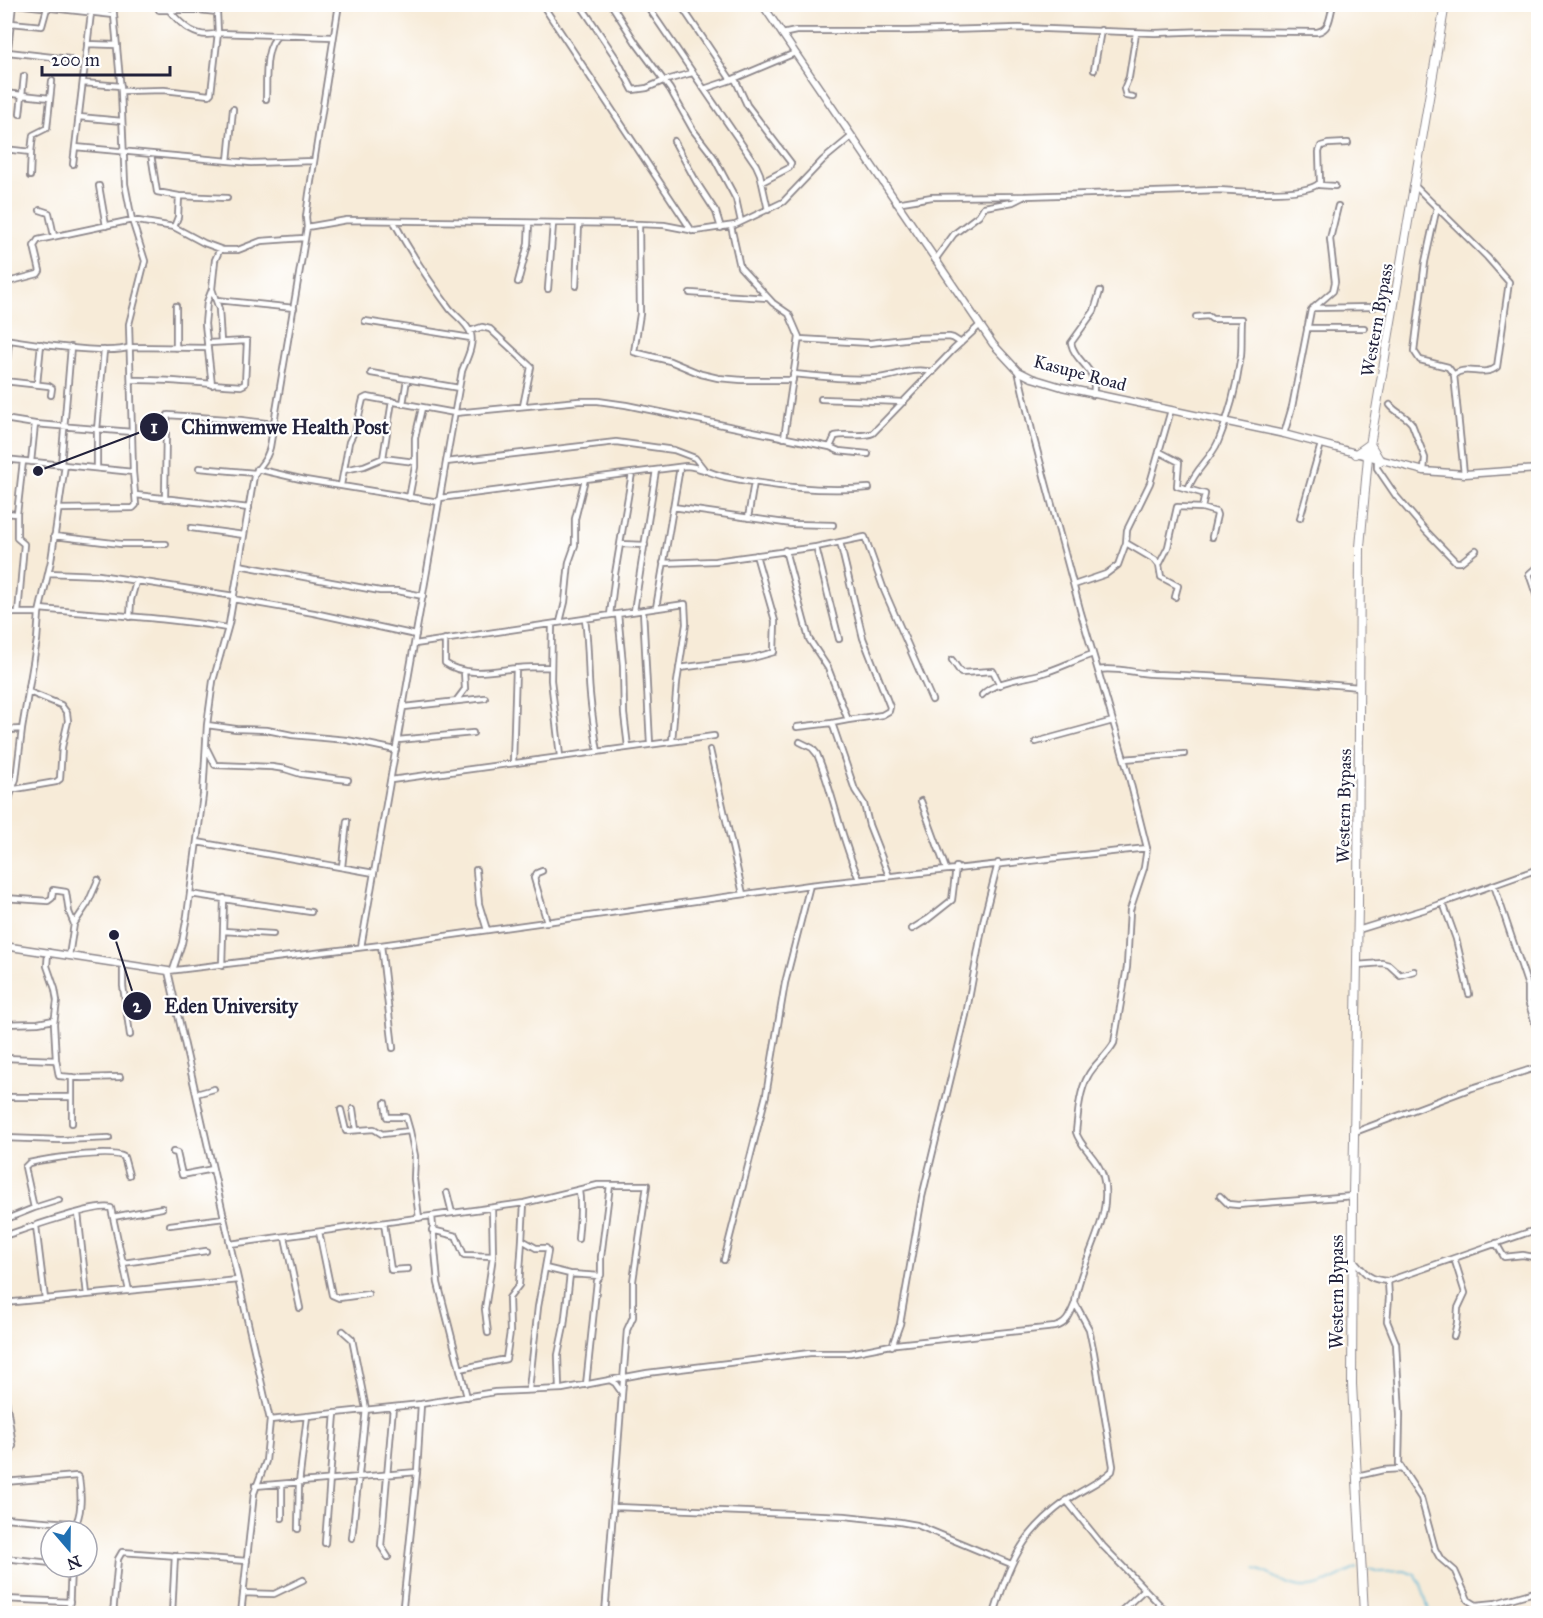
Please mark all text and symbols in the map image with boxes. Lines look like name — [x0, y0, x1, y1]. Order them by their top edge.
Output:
scale bar — [42, 39, 170, 77]
text: 200 m — [51, 49, 100, 71]
street label: Western Bypass — [1356, 262, 1398, 378]
street label: Kasupe Road — [1031, 350, 1129, 396]
callout: Chimwemwe Health Post — [139, 408, 400, 446]
text: Chimwemwe Health Post — [181, 415, 390, 439]
text: 1 — [150, 416, 158, 438]
street label: Western Bypass — [1332, 748, 1356, 864]
callout: Eden University — [122, 987, 310, 1025]
text: Eden University — [164, 994, 299, 1019]
text: 2 — [133, 995, 143, 1017]
street label: Western Bypass — [1326, 1235, 1348, 1349]
north arrow — [39, 1519, 99, 1579]
text: N — [64, 1551, 84, 1574]

